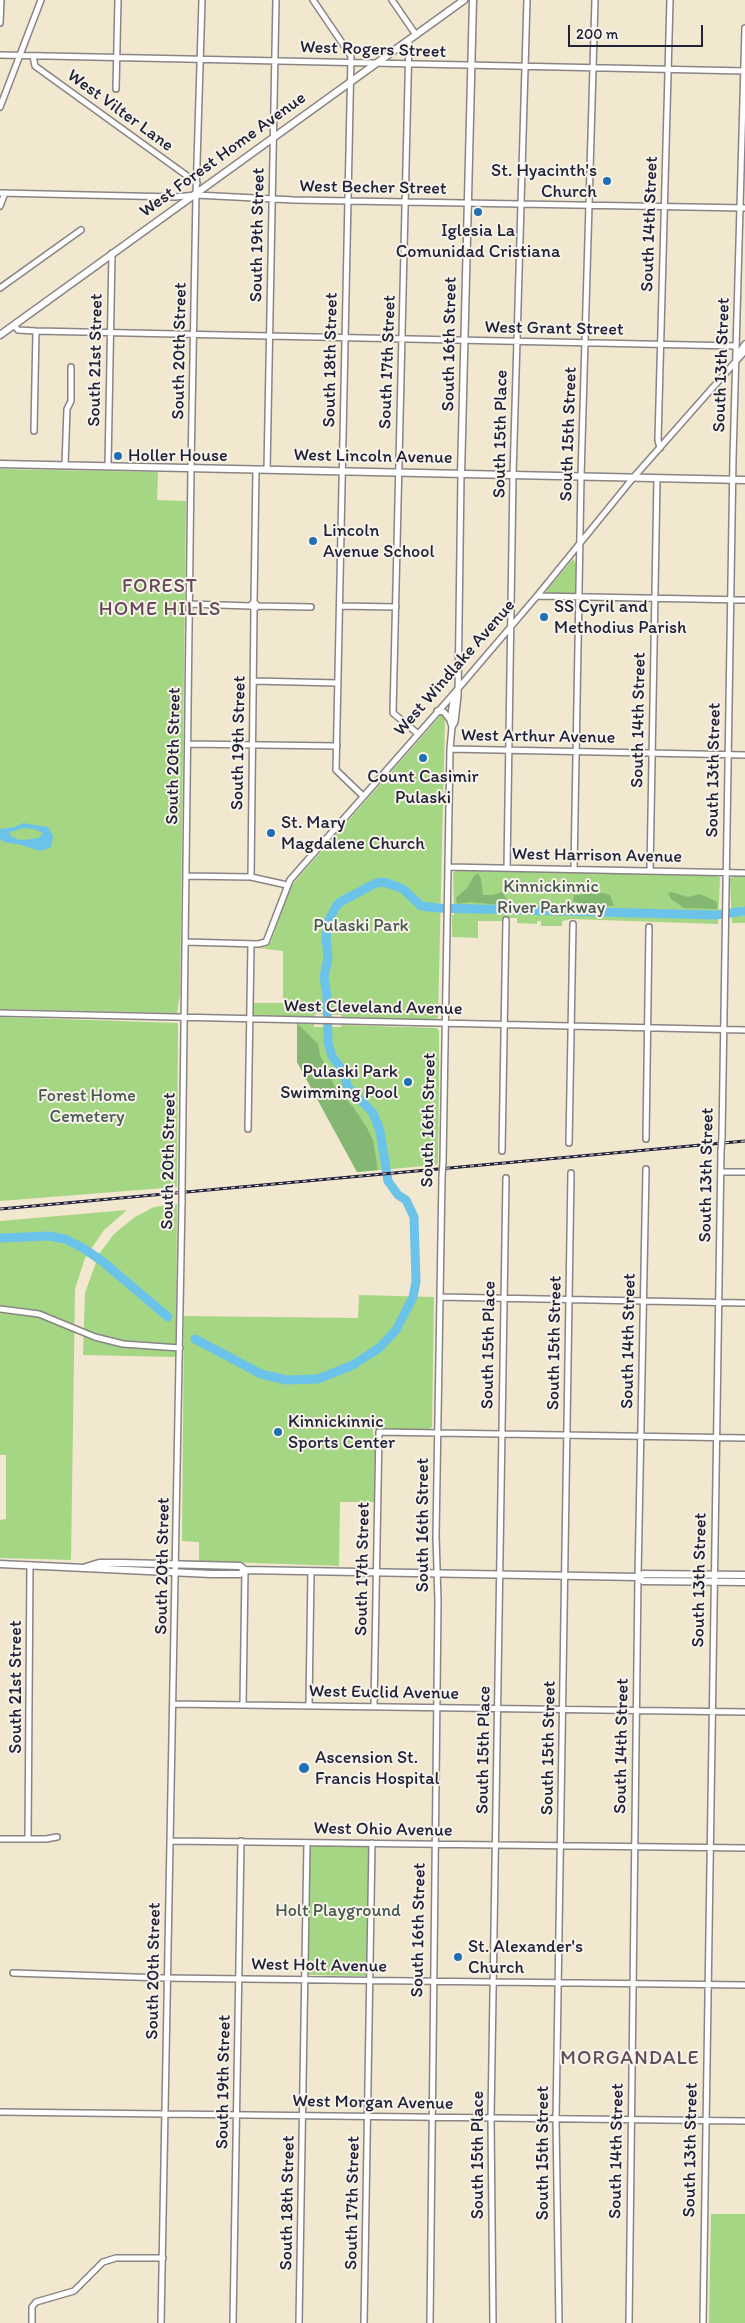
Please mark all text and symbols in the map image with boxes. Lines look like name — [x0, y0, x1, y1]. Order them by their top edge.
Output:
scale bar — [570, 15, 705, 47]
text: 200 m — [576, 25, 618, 43]
street label: West Rogers Street — [299, 37, 447, 63]
street label: West Vilter Lane — [63, 65, 177, 157]
street label: West Forest Home Avenue — [136, 87, 310, 223]
street label: South 14th Street — [637, 156, 663, 292]
place label: St. Hyacinth's Church — [491, 160, 597, 202]
street label: South 19th Street — [246, 168, 270, 302]
marker: St. Hyacinth's Church — [601, 175, 613, 187]
street label: West Becher Street — [299, 176, 447, 200]
marker: Iglesia La Comunidad Cristiana — [472, 206, 484, 218]
place label: Iglesia La Comunidad Cristiana — [396, 220, 560, 262]
street label: South 16th Street — [438, 277, 462, 411]
street label: South 20th Street — [168, 282, 192, 420]
street label: South 18th Street — [319, 292, 343, 428]
street label: South 21st Street — [84, 293, 108, 427]
street label: South 17th Street — [375, 295, 401, 429]
street label: South 13th Street — [709, 297, 735, 433]
street label: West Grant Street — [484, 317, 624, 341]
street label: South 15th Street — [556, 366, 582, 502]
street label: South 15th Place — [489, 370, 513, 498]
place label: Holler House — [128, 445, 228, 467]
street label: West Lincoln Avenue — [293, 445, 453, 469]
marker: Holler House — [112, 450, 124, 462]
place label: Lincoln Avenue School — [323, 520, 435, 562]
marker: Lincoln Avenue School — [307, 535, 319, 547]
district label: FOREST HOME HILLS — [97, 575, 223, 622]
street label: West Windlake Avenue — [390, 595, 520, 741]
place label: SS Cyril and Methodius Parish — [554, 596, 687, 638]
marker: SS Cyril and Methodius Parish — [538, 611, 550, 623]
street label: South 14th Street — [627, 652, 651, 788]
street label: South 19th Street — [227, 676, 251, 810]
street label: South 20th Street — [162, 687, 186, 825]
street label: South 13th Street — [702, 702, 726, 838]
street label: West Arthur Avenue — [461, 725, 615, 749]
marker: Count Casimir Pulaski — [417, 752, 429, 764]
place label: Count Casimir Pulaski — [367, 766, 479, 809]
place label: St. Mary Magdalene Church — [281, 812, 425, 854]
marker: St. Mary Magdalene Church — [265, 827, 277, 839]
street label: West Harrison Avenue — [512, 844, 682, 868]
park label: Kinnickinnic River Parkway — [497, 876, 605, 919]
park label: Pulaski Park — [313, 915, 409, 937]
street label: West Cleveland Avenue — [283, 996, 463, 1020]
street label: South 16th Street — [417, 1053, 441, 1187]
place label: Pulaski Park Swimming Pool — [280, 1061, 398, 1104]
marker: Pulaski Park Swimming Pool — [402, 1076, 414, 1088]
park label: Forest Home Cemetery — [38, 1085, 136, 1128]
street label: South 20th Street — [157, 1092, 181, 1230]
street label: South 13th Street — [695, 1107, 719, 1243]
street label: South 14th Street — [617, 1273, 641, 1409]
street label: South 15th Street — [543, 1276, 567, 1410]
street label: South 15th Place — [477, 1281, 501, 1409]
place label: Kinnickinnic Sports Center — [288, 1411, 395, 1454]
marker: Kinnickinnic Sports Center — [272, 1426, 284, 1438]
street label: South 16th Street — [412, 1458, 434, 1592]
street label: South 20th Street — [151, 1497, 175, 1635]
street label: South 17th Street — [351, 1502, 375, 1636]
street label: South 13th Street — [688, 1512, 712, 1648]
street label: South 21st Street — [5, 1620, 27, 1754]
street label: South 14th Street — [610, 1678, 634, 1814]
street label: West Euclid Avenue — [309, 1681, 459, 1705]
street label: South 15th Street — [537, 1681, 561, 1815]
street label: South 15th Place — [472, 1686, 496, 1814]
place label: Ascension St. Francis Hospital — [315, 1747, 440, 1790]
marker: Ascension St. Francis Hospital — [297, 1761, 311, 1775]
street label: West Ohio Avenue — [313, 1818, 453, 1842]
street label: South 16th Street — [407, 1863, 431, 1997]
park label: Holt Playground — [275, 1900, 401, 1922]
street label: South 20th Street — [142, 1902, 166, 2040]
place label: St. Alexander's Church — [468, 1936, 583, 1978]
marker: St. Alexander's Church — [452, 1951, 464, 1963]
street label: West Holt Avenue — [251, 1954, 387, 1978]
street label: South 19th Street — [212, 2015, 236, 2149]
district label: MORGANDALE — [559, 2047, 701, 2071]
street label: South 13th Street — [679, 2082, 703, 2218]
street label: South 14th Street — [605, 2083, 629, 2219]
street label: South 15th Street — [532, 2086, 554, 2220]
street label: West Morgan Avenue — [292, 2091, 454, 2115]
street label: South 15th Place — [467, 2091, 489, 2219]
street label: South 18th Street — [276, 2135, 300, 2271]
street label: South 17th Street — [341, 2136, 365, 2270]

